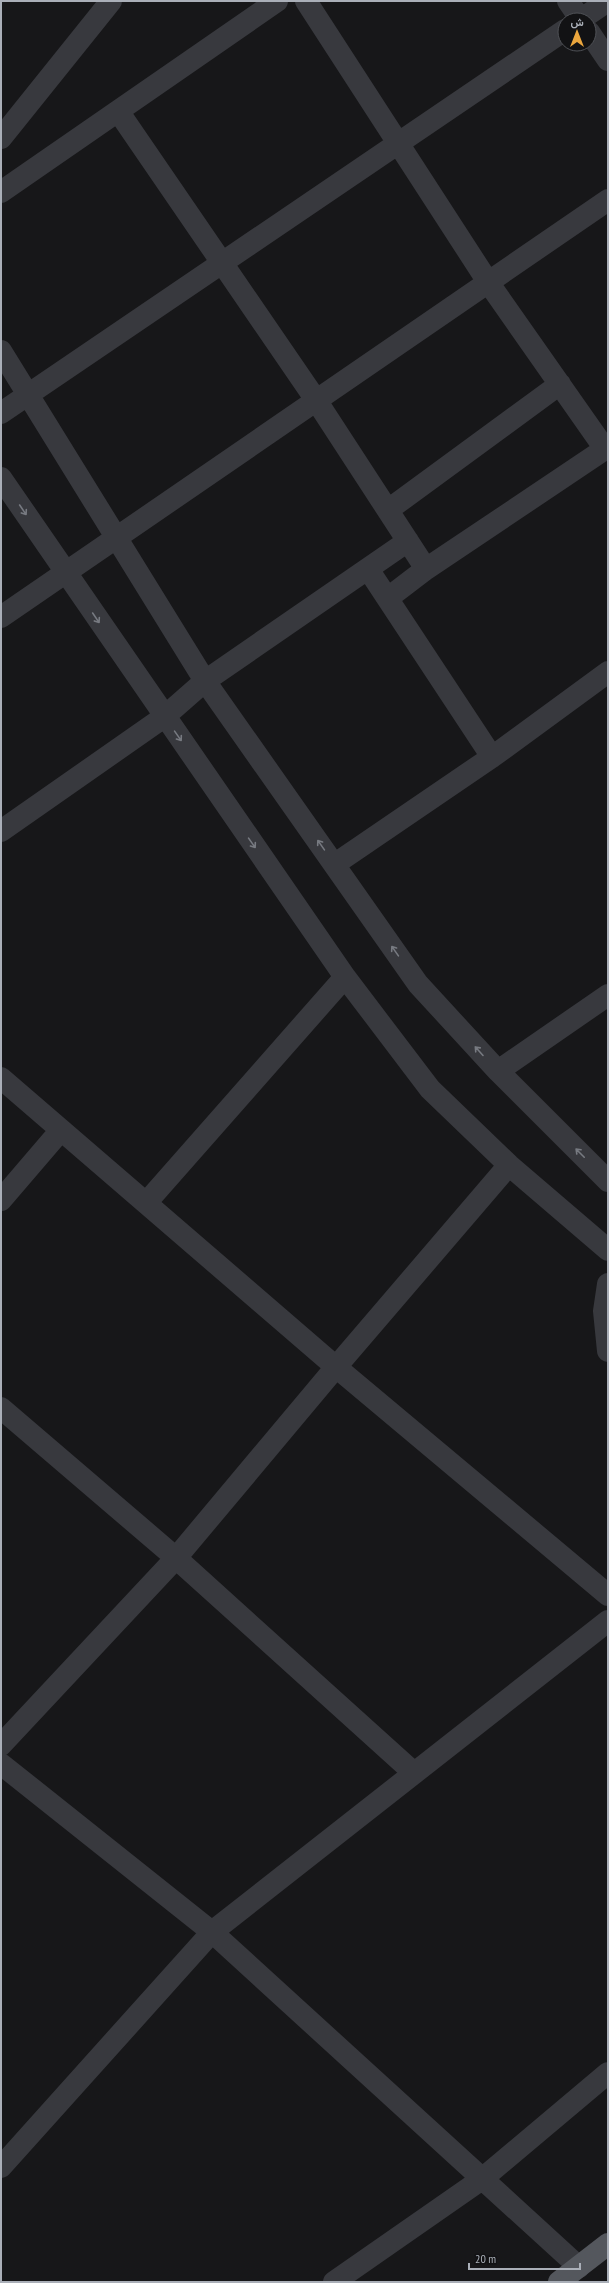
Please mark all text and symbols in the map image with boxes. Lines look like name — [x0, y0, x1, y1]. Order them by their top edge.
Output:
north arrow — [557, 12, 597, 52]
text: ش — [570, 15, 584, 29]
one-way arrow — [19, 505, 27, 516]
one-way arrow — [92, 612, 101, 623]
one-way arrow — [174, 731, 182, 742]
one-way arrow — [248, 837, 256, 848]
one-way arrow — [317, 840, 325, 851]
one-way arrow — [391, 946, 399, 957]
one-way arrow — [475, 1046, 484, 1056]
one-way arrow — [575, 1148, 585, 1158]
scale bar — [469, 2245, 580, 2271]
text: 20 m — [475, 2251, 496, 2266]

